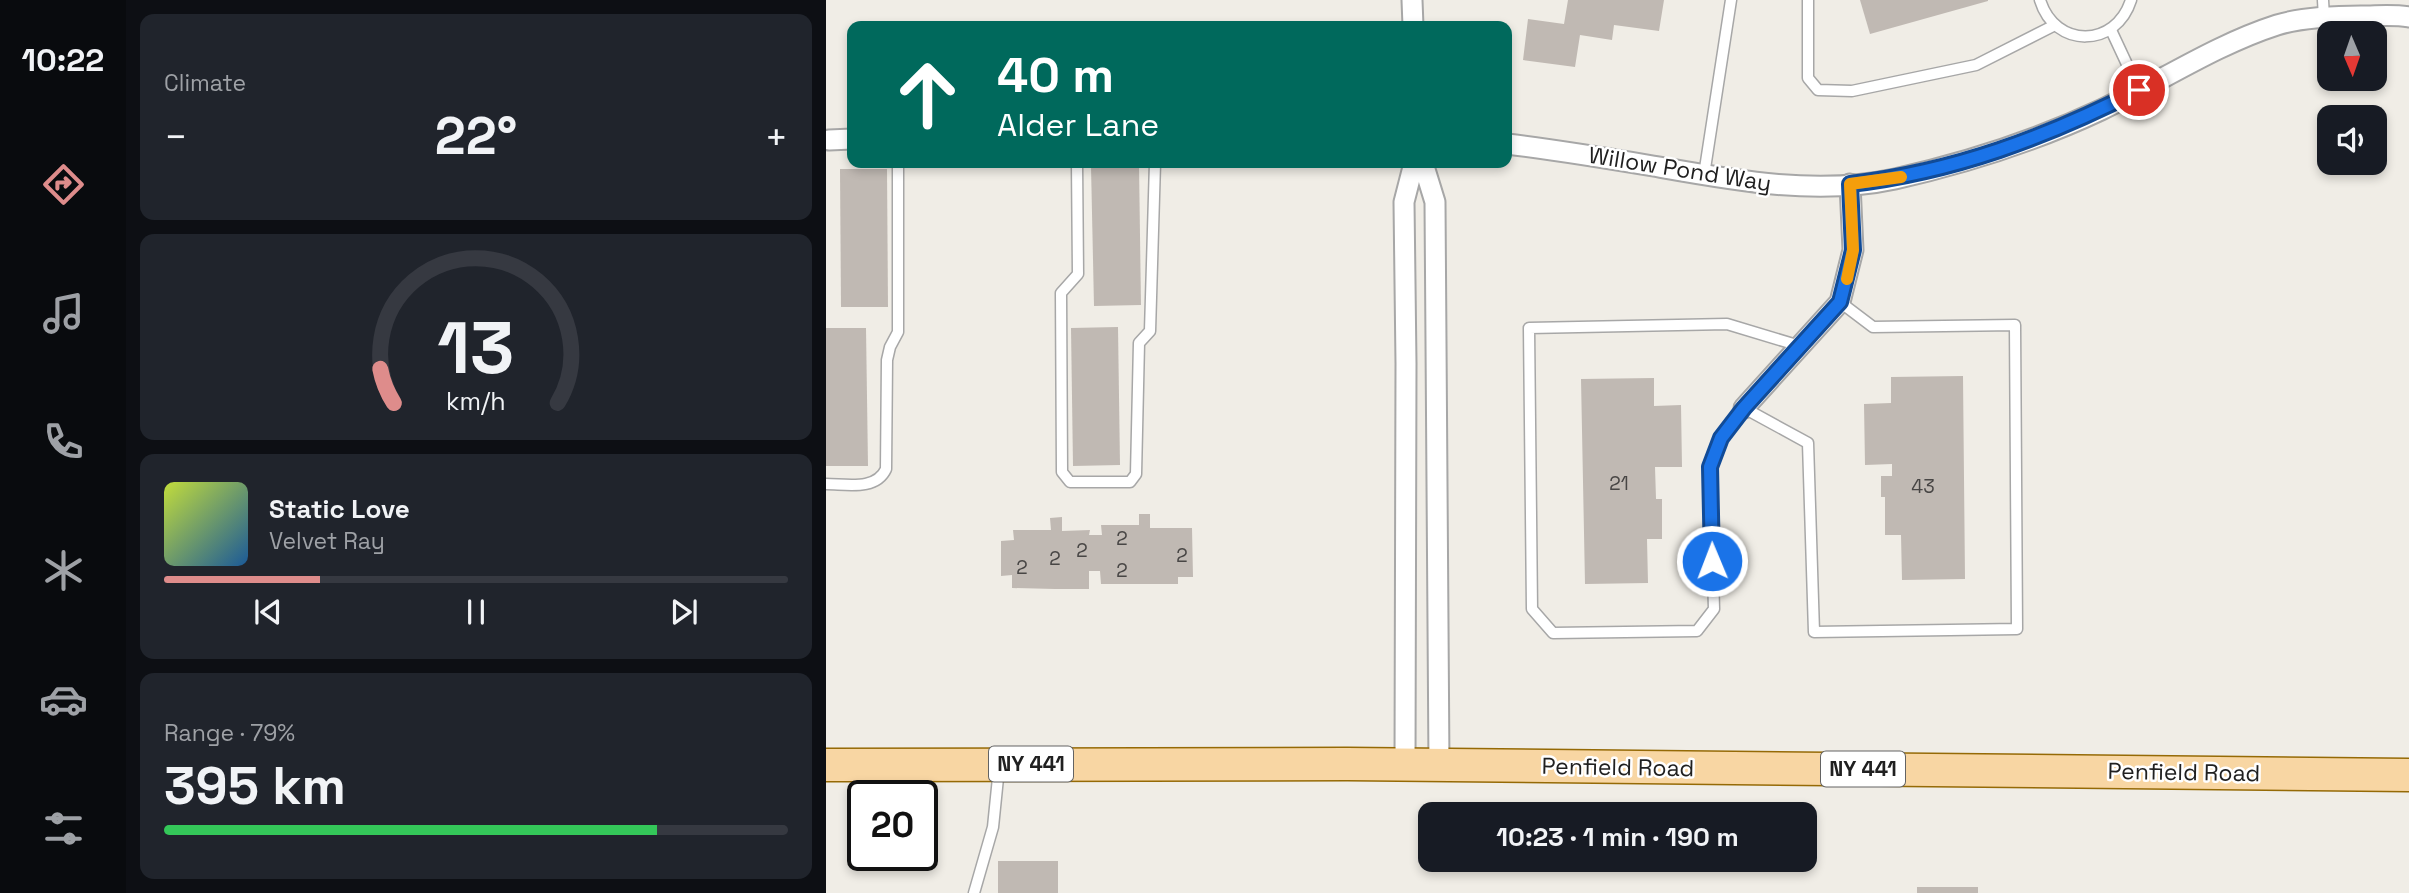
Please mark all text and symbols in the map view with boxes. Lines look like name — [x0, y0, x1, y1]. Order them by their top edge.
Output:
north arrow — [2317, 21, 2387, 91]
map controls — [2317, 21, 2387, 175]
text: 10:22 — [22, 40, 104, 80]
text: 40 m — [997, 44, 1114, 106]
icon: ahead — [882, 49, 973, 140]
pin — [2109, 60, 2169, 120]
text: Climate — [164, 68, 246, 98]
icon: arrive — [2120, 71, 2158, 109]
text: 22° — [435, 103, 517, 169]
text: Alder Lane — [997, 105, 1159, 145]
button: sound — [2317, 105, 2387, 175]
text: − — [164, 113, 188, 161]
text: + — [764, 113, 788, 161]
street label: Willow Pond Way — [1587, 140, 1773, 198]
icon: directions — [39, 160, 88, 209]
icon: music — [39, 289, 88, 338]
text: 13 — [437, 301, 515, 394]
text: km/h — [446, 384, 506, 416]
icon: phone — [39, 417, 88, 466]
house number: 21 — [1609, 471, 1629, 496]
house number: 43 — [1911, 474, 1935, 499]
text: Static Love — [269, 492, 410, 526]
position arrow — [1675, 524, 1749, 598]
text: Velvet Ray — [269, 526, 385, 556]
house number: 2 — [1116, 526, 1128, 551]
house number: 2 — [1076, 538, 1088, 563]
house number: 2 — [1176, 543, 1188, 568]
icon: climate — [39, 546, 88, 595]
house number: 2 — [1049, 546, 1061, 571]
house number: 2 — [1016, 555, 1028, 580]
house number: 2 — [1116, 558, 1128, 583]
icon: previous — [249, 593, 287, 631]
icon: pause — [457, 593, 495, 631]
icon: next — [665, 593, 703, 631]
icon: car — [39, 675, 88, 724]
text: Range · 79% — [164, 718, 295, 748]
road number: NY 441 — [989, 746, 1073, 782]
street label: Penfield Road — [1541, 751, 1695, 783]
road number: NY 441 — [1821, 752, 1905, 786]
text: 395 km — [164, 753, 346, 819]
street label: Penfield Road — [2107, 756, 2261, 788]
speed limit sign: 20 — [847, 780, 938, 871]
icon: filters — [39, 804, 88, 853]
text: 10:23 · 1 min · 190 m — [1496, 820, 1739, 854]

